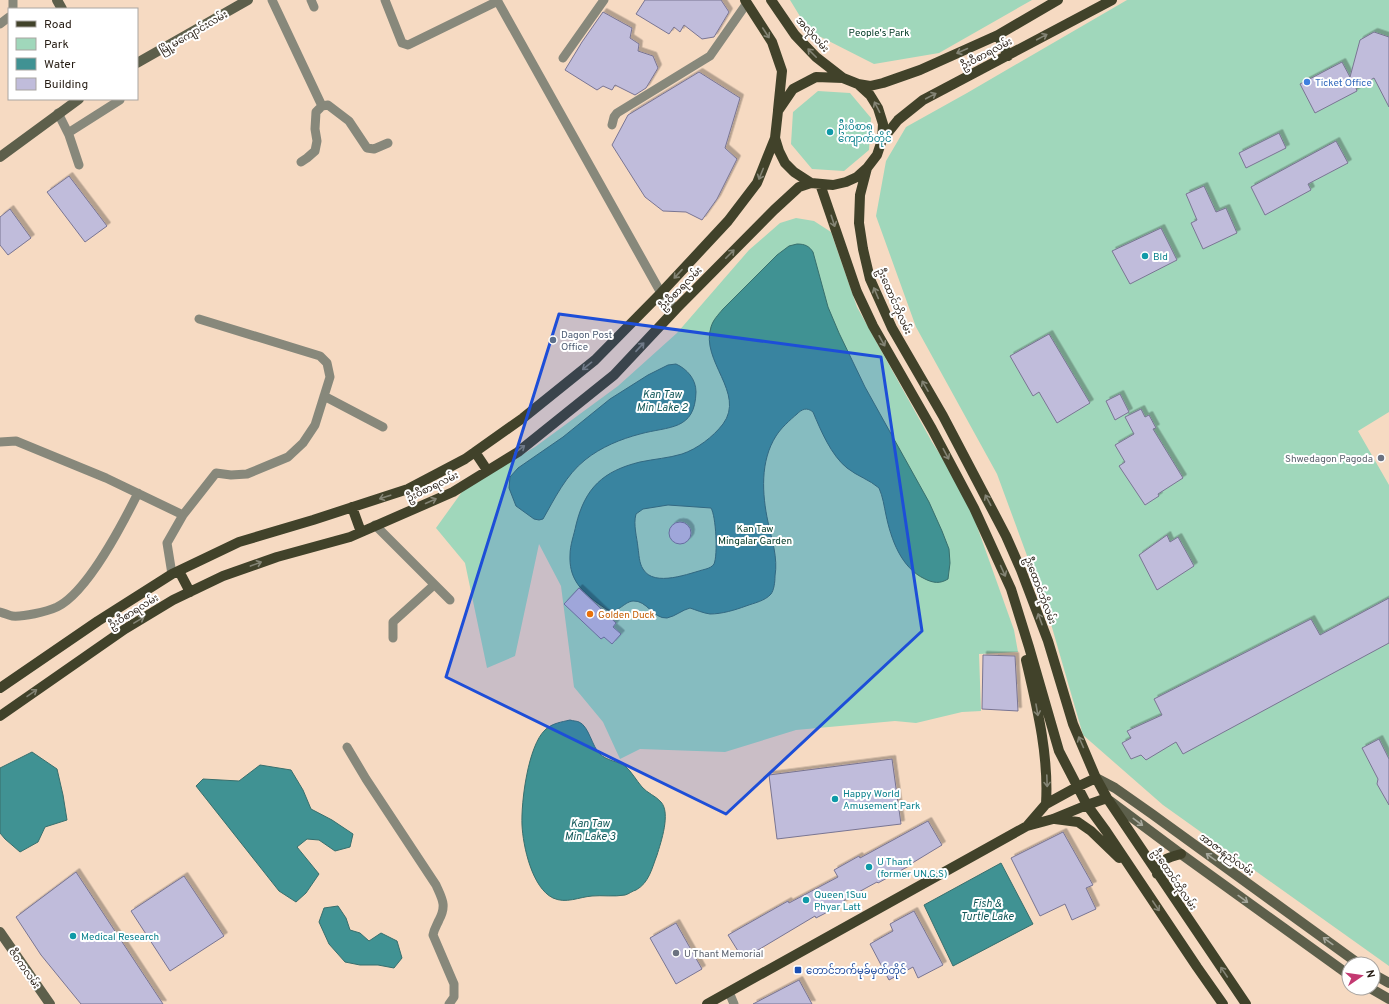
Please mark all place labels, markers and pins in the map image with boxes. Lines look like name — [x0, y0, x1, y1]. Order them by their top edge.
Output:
marker: Ticket Office — [1302, 77, 1312, 87]
place label: Ticket Office — [1315, 77, 1372, 90]
place label: ဦးဝိစာရ ကျောက်တိုင် — [838, 119, 892, 147]
marker: ဦးဝိစာရ ကျောက်တိုင် — [825, 127, 835, 137]
marker: Bld — [1140, 251, 1150, 261]
place label: Bld — [1153, 251, 1168, 264]
place label: Dagon Post Office — [561, 329, 613, 354]
marker: Dagon Post Office — [548, 335, 558, 345]
place label: Shwedagon Pagoda — [1285, 453, 1373, 466]
marker: Shwedagon Pagoda — [1376, 453, 1386, 463]
marker: Golden Duck — [585, 609, 595, 619]
place label: Golden Duck — [598, 609, 655, 622]
place label: Happy World Amusement Park — [843, 788, 920, 813]
marker: Happy World Amusement Park — [830, 794, 840, 804]
place label: U Thant (former UN.G.S) — [877, 856, 947, 881]
marker: U Thant (former UN.G.S) — [864, 862, 874, 872]
place label: Queen 1Suu Phyar Latt — [814, 889, 867, 914]
marker: Queen 1Suu Phyar Latt — [801, 895, 811, 905]
marker: Medical Research — [68, 931, 78, 941]
place label: Medical Research — [81, 931, 159, 944]
marker: U Thant Memorial — [671, 948, 681, 958]
place label: U Thant Memorial — [684, 948, 763, 961]
place label: တောင်ဘက်မုခ်မှတ်တိုင် — [806, 963, 906, 979]
marker: တောင်ဘက်မုခ်မှတ်တိုင် — [793, 965, 803, 975]

